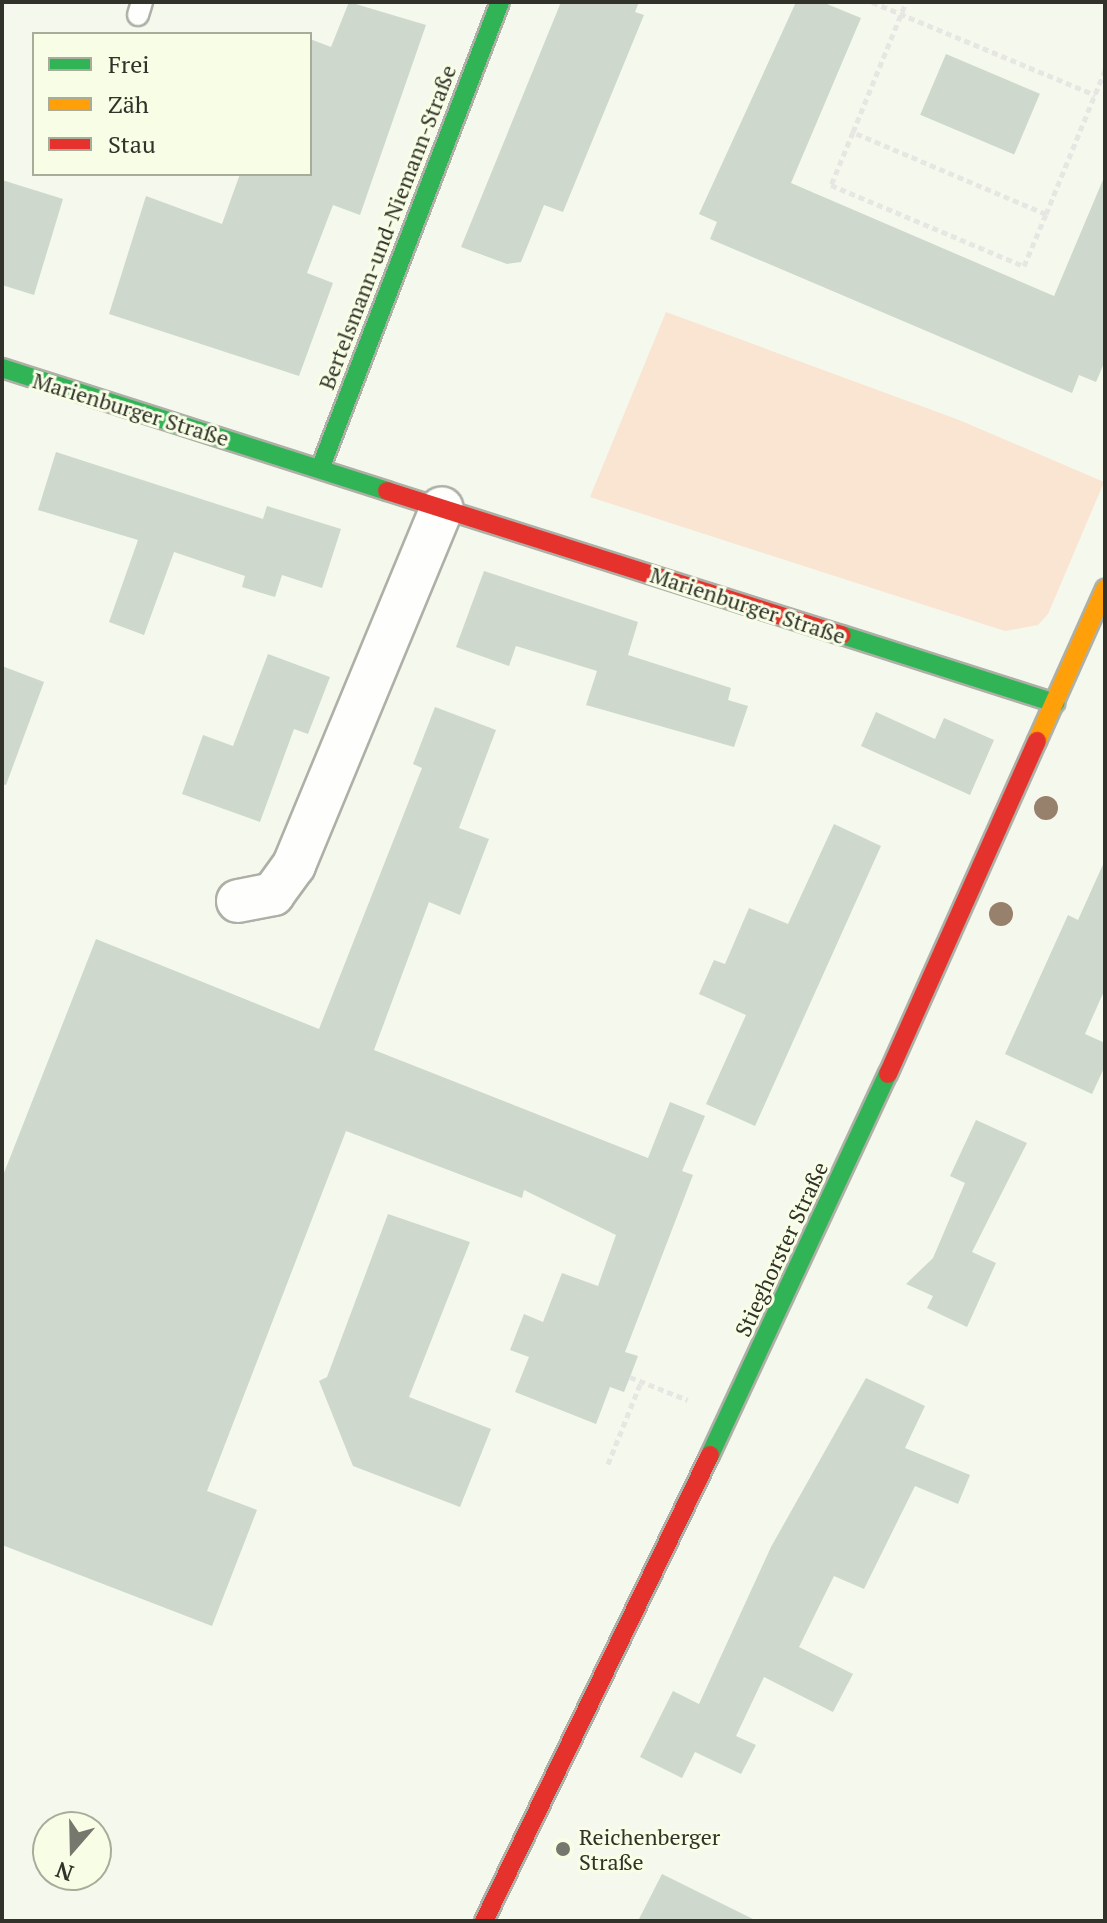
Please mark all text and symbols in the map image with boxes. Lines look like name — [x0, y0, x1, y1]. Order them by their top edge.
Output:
legend — [32, 32, 312, 176]
text: Frei — [108, 48, 150, 80]
street label: Bertelsmann-und-Niemann-Straße — [313, 61, 461, 393]
text: Zäh — [108, 88, 149, 120]
text: Stau — [108, 128, 156, 160]
street label: Marienburger Straße — [30, 367, 232, 451]
street label: Marienburger Straße — [647, 561, 849, 649]
street label: Stieghorster Straße — [729, 1157, 833, 1341]
north arrow — [32, 1811, 112, 1891]
place label: Reichenberger Straße — [579, 1823, 720, 1874]
marker: Reichenberger Straße — [554, 1840, 572, 1858]
text: N — [52, 1856, 77, 1889]

